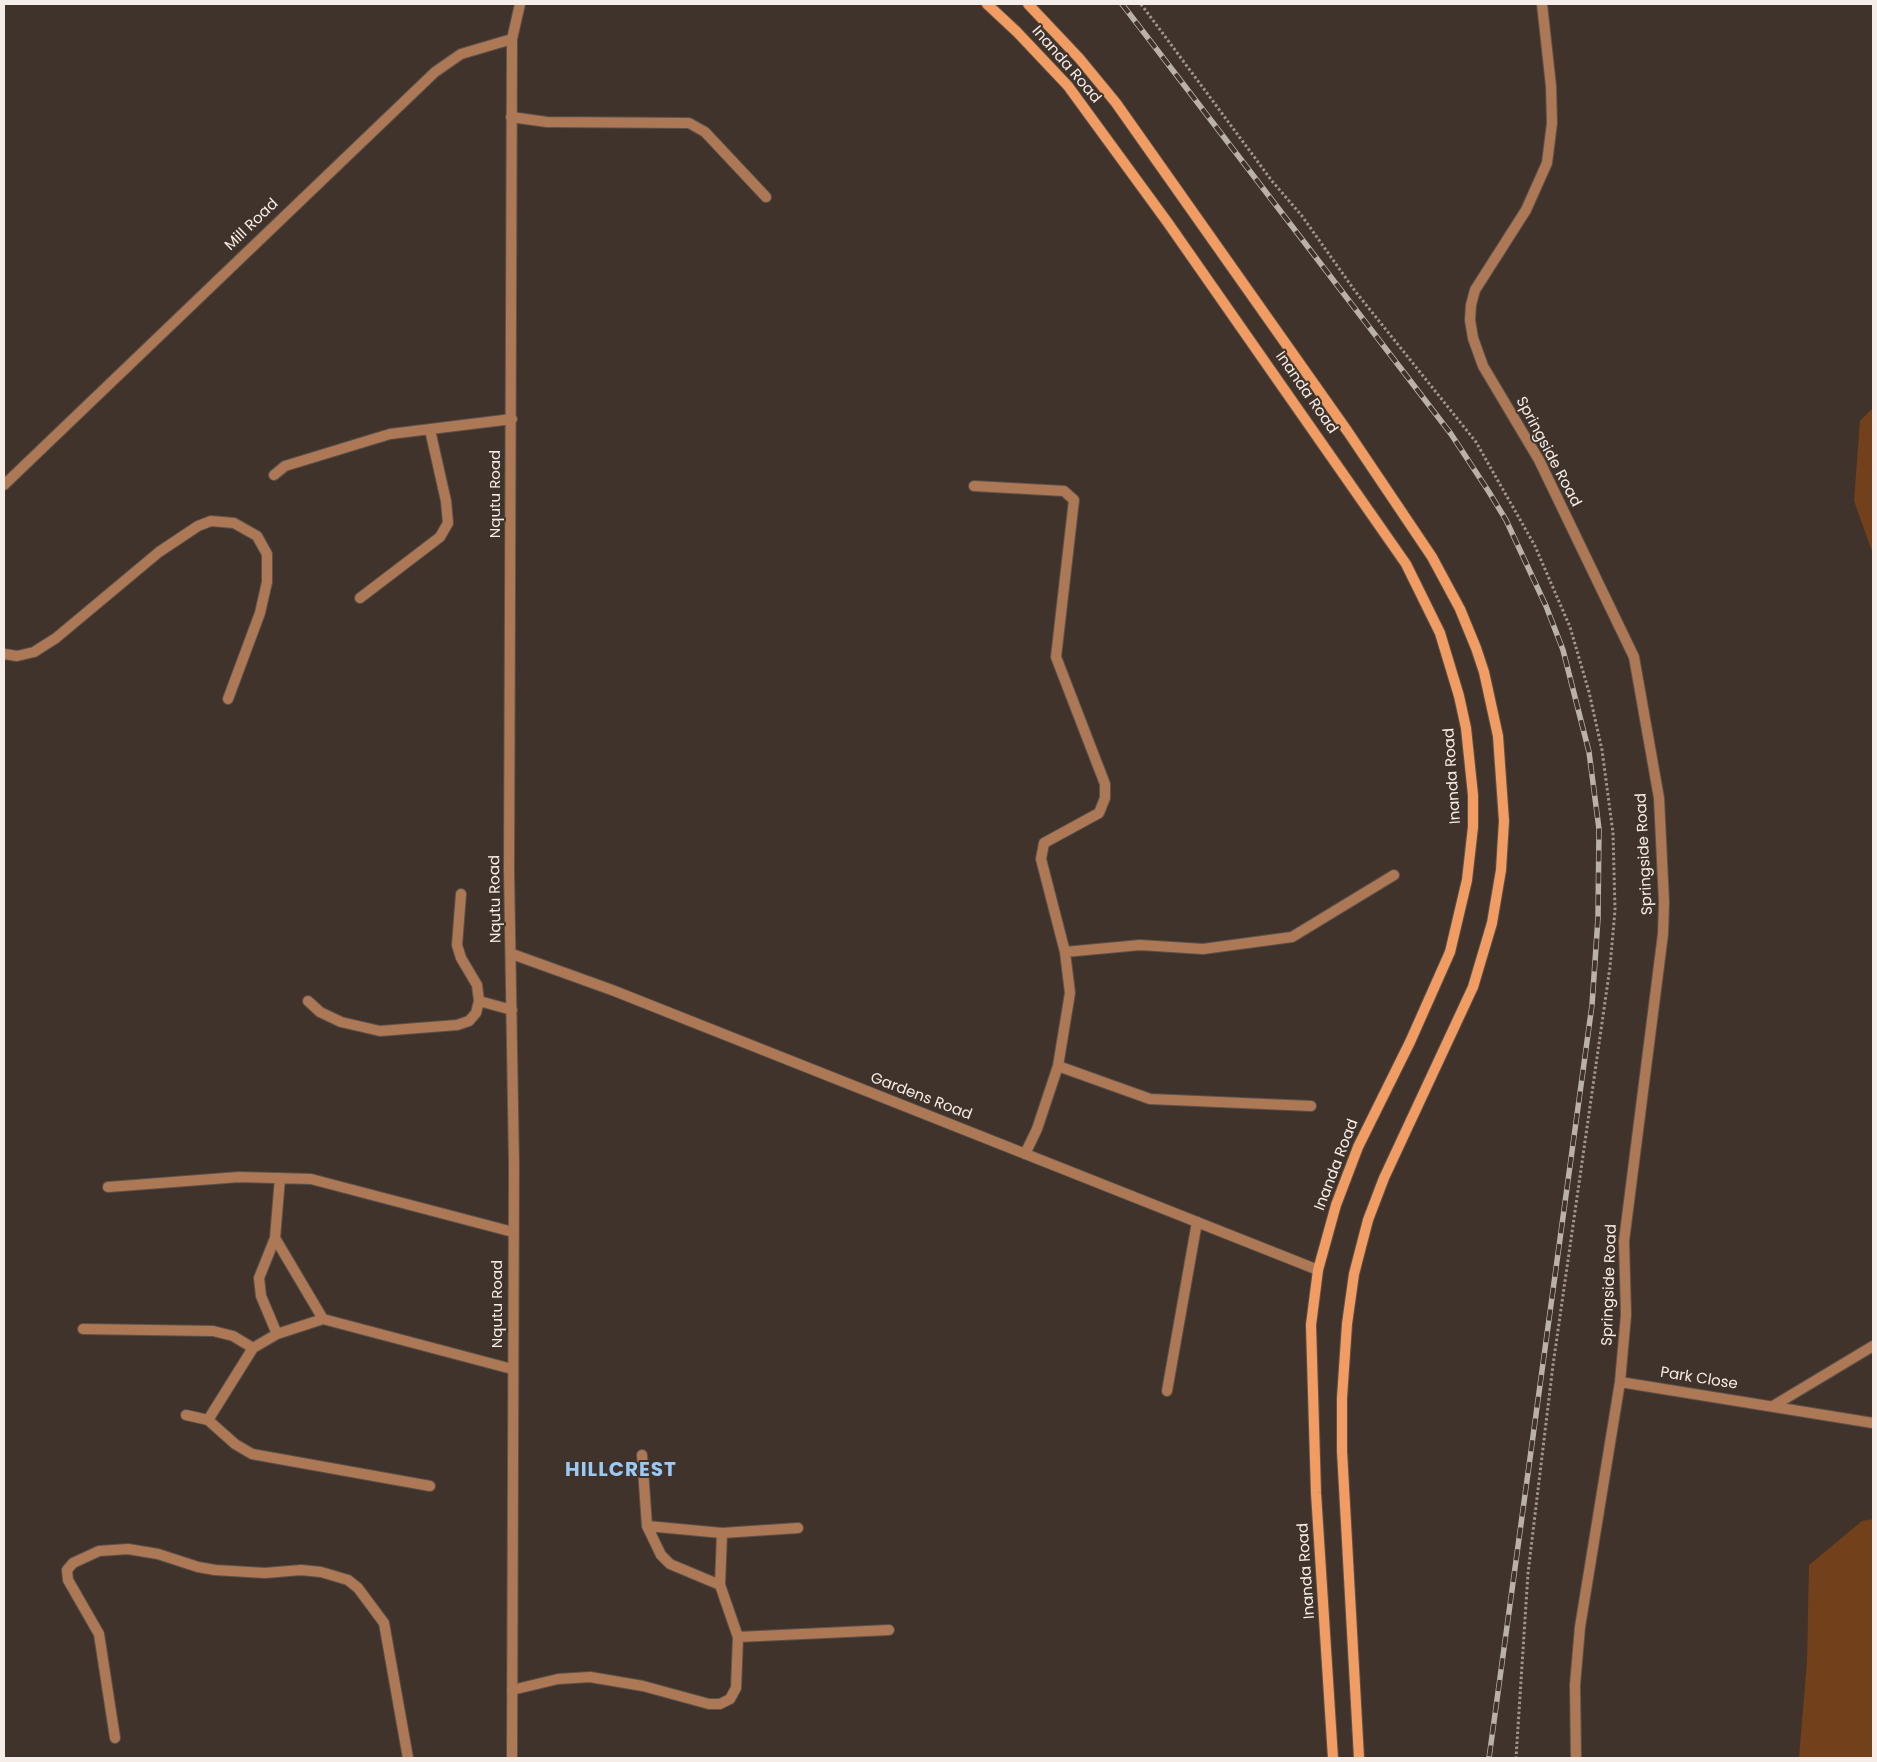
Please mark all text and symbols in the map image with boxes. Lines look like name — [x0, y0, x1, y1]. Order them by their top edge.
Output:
street label: Inanda Road — [1028, 23, 1104, 107]
street label: Mill Road — [222, 195, 282, 255]
street label: Inanda Road — [1271, 348, 1341, 438]
street label: Springside Road — [1511, 394, 1585, 510]
street label: Nqutu Road — [487, 450, 505, 538]
street label: Inanda Road — [1441, 727, 1465, 825]
street label: Springside Road — [1633, 793, 1657, 915]
street label: Nqutu Road — [486, 855, 506, 943]
street label: Gardens Road — [868, 1069, 974, 1125]
street label: Inanda Road — [1311, 1117, 1363, 1213]
street label: Springside Road — [1599, 1224, 1621, 1346]
street label: Nqutu Road — [489, 1260, 507, 1348]
street label: Park Close — [1659, 1364, 1739, 1394]
district label: HILLCREST — [564, 1459, 678, 1483]
street label: Inanda Road — [1295, 1522, 1319, 1620]

